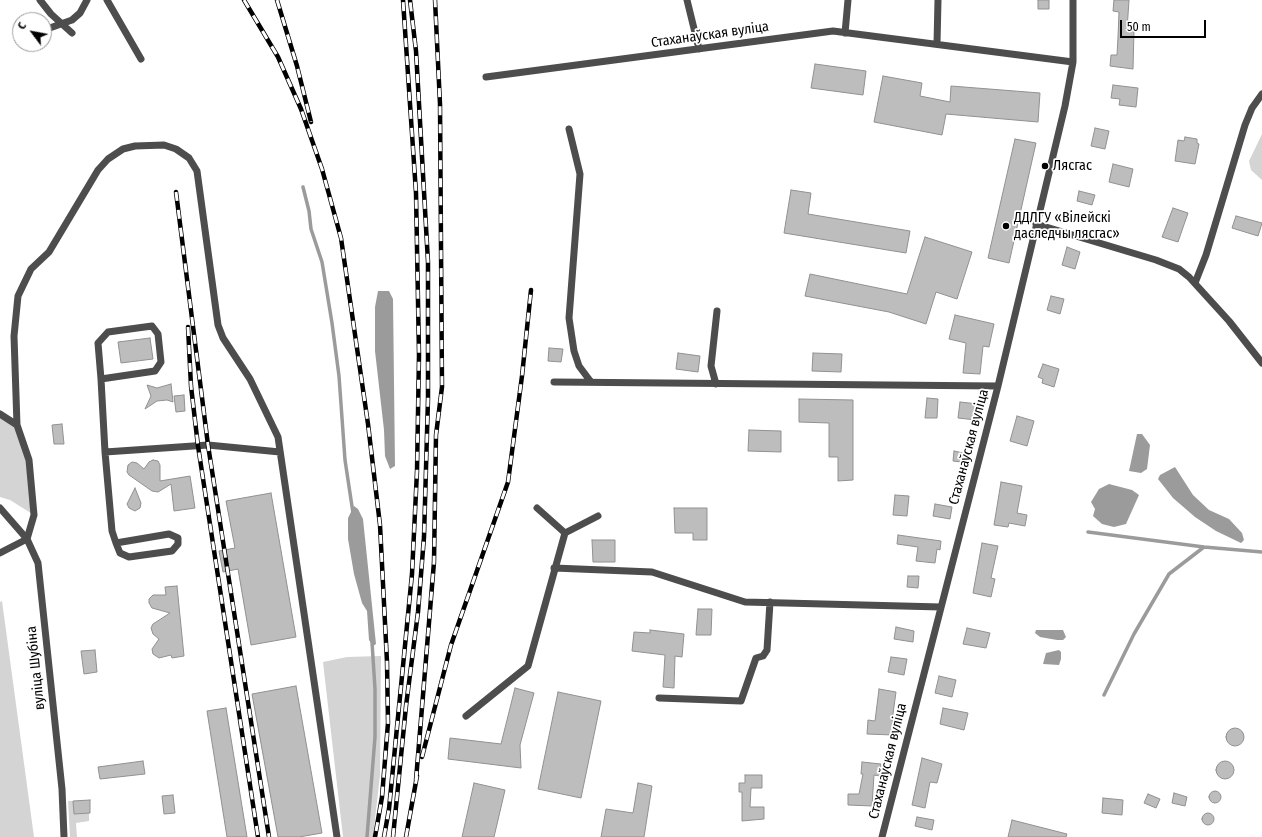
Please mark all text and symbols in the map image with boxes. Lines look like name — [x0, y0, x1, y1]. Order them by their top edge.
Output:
north arrow — [12, 12, 52, 52]
scale bar — [1122, 12, 1208, 38]
street label: Стаханаўская вуліца — [650, 18, 770, 52]
text: С — [15, 20, 29, 32]
text: 50 m — [1127, 20, 1151, 34]
place label: Лясгас — [1053, 158, 1092, 174]
marker: Лясгас — [1040, 161, 1050, 171]
place label: ДДЛГУ «Вілейскі даследчы лясгас» — [1014, 210, 1120, 242]
marker: ДДЛГУ «Вілейскі даследчы лясгас» — [1001, 221, 1011, 231]
street label: Стаханаўская вуліца — [945, 387, 993, 507]
street label: вуліца Шубіна — [23, 625, 49, 711]
street label: Стаханаўская вуліца — [865, 701, 911, 821]

